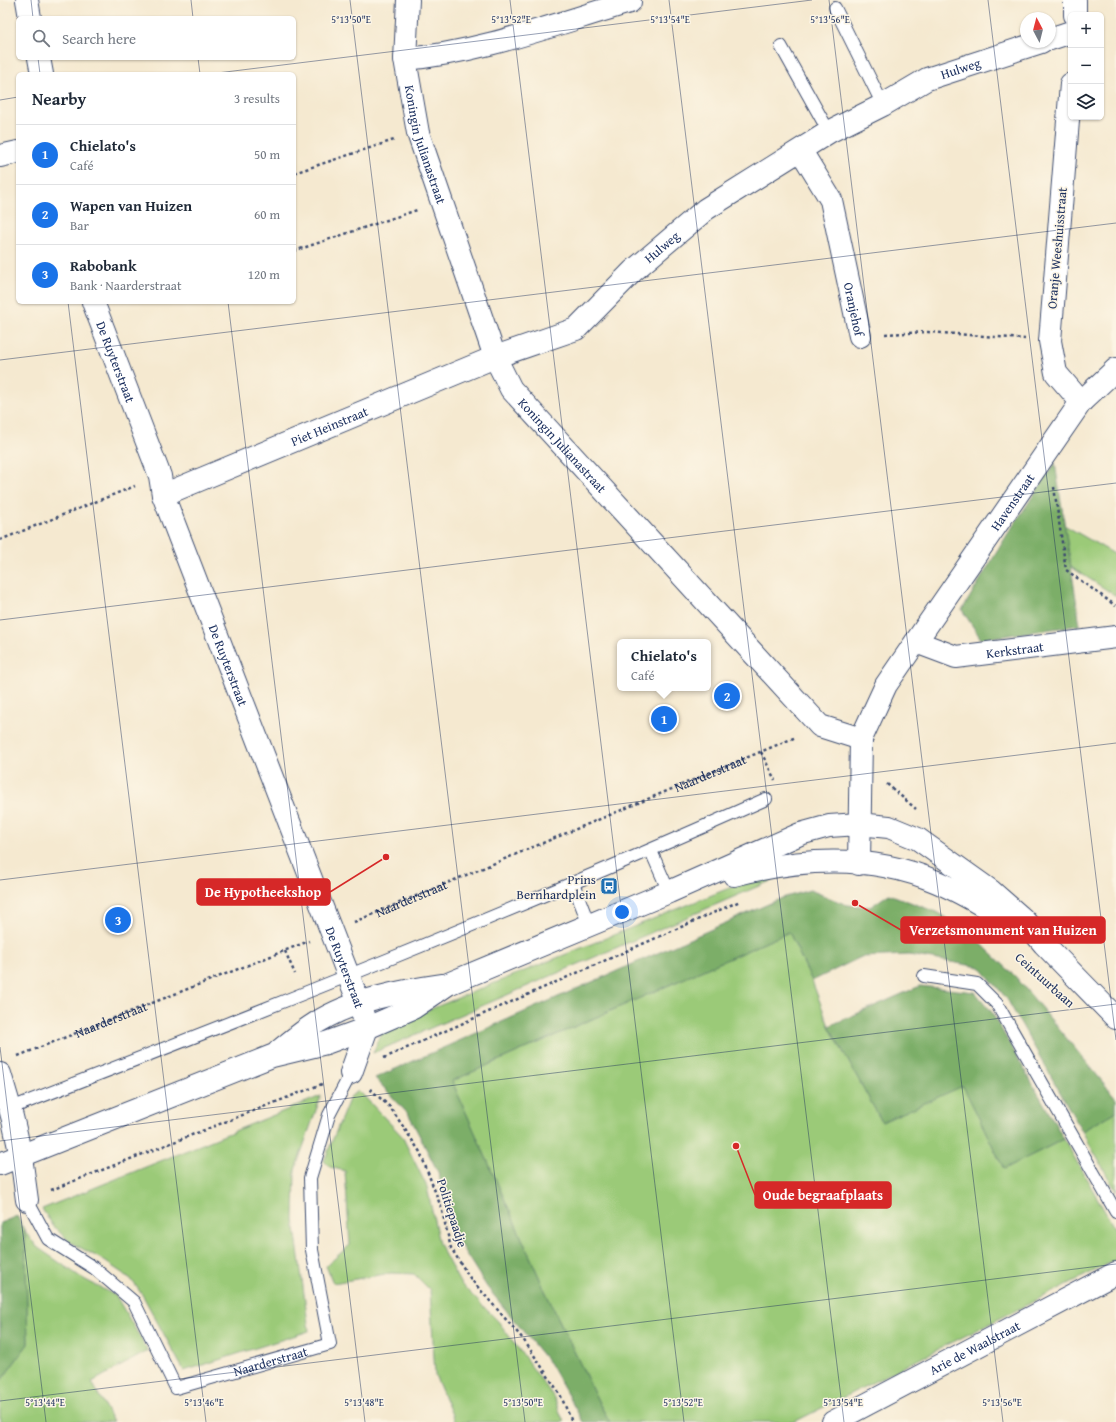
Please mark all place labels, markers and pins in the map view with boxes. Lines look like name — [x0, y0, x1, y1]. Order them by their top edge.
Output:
pin: 2 — [714, 681, 740, 711]
pin: 1 — [651, 704, 677, 734]
place label: Prins Bernhardplein — [517, 870, 597, 904]
bus stop icon: Prins Bernhardplein — [599, 876, 619, 896]
callout: De Hypotheekshop — [197, 879, 330, 905]
pin: 3 — [105, 905, 131, 935]
callout: Verzetsmonument van Huizen — [901, 917, 1105, 943]
callout: Oude begraafplaats — [755, 1182, 891, 1208]

